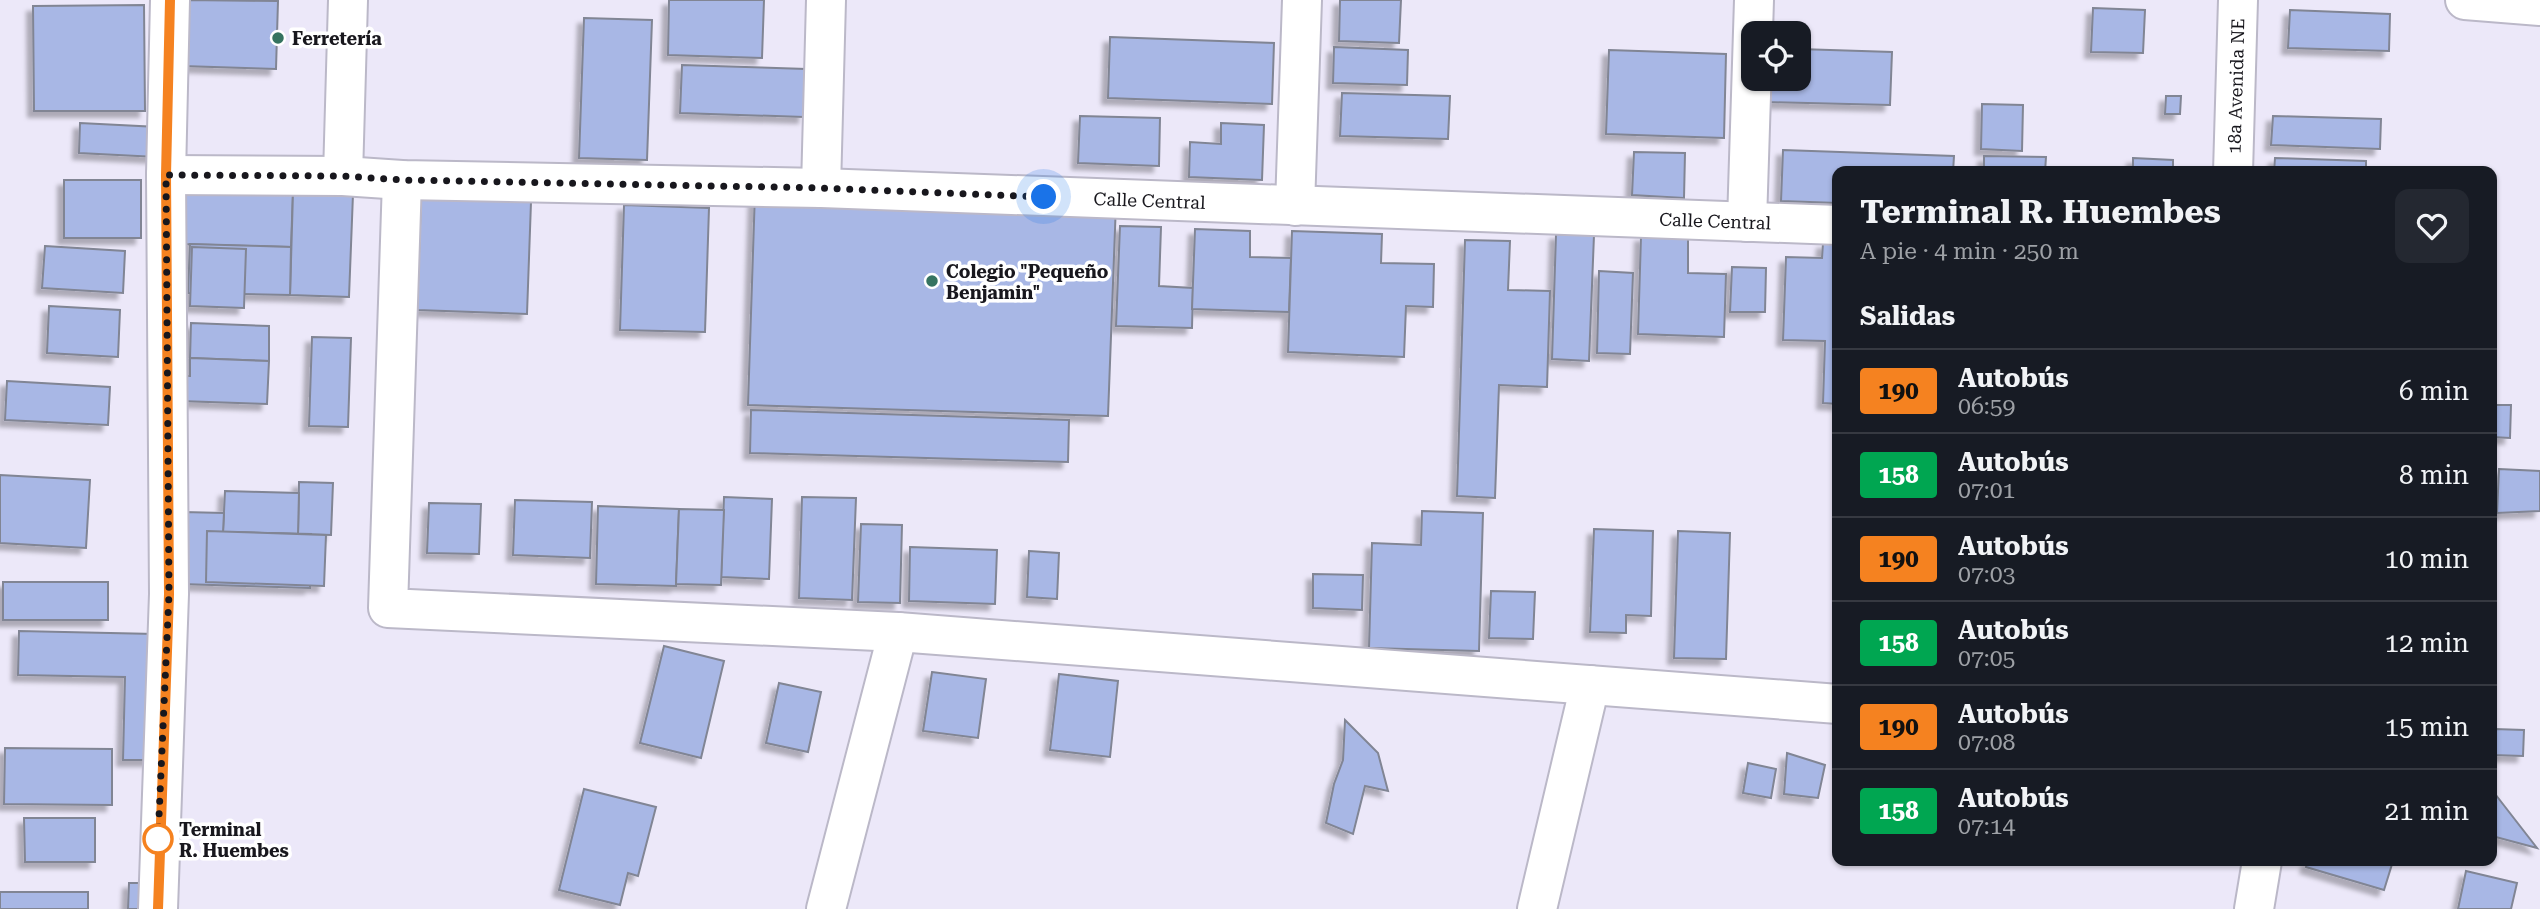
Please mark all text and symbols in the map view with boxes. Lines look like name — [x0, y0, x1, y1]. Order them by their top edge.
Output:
street label: 18a Avenida NE — [2223, 18, 2248, 154]
map controls — [1741, 21, 1811, 91]
button: locate — [1741, 21, 1811, 91]
place label: Ferretería — [292, 28, 382, 49]
marker: Ferretería — [270, 30, 286, 46]
your location — [1026, 179, 1061, 214]
street label: Calle Central — [1093, 187, 1206, 212]
button: heart — [2395, 189, 2469, 263]
text: Terminal R. Huembes — [1860, 192, 2221, 231]
street label: Calle Central — [1659, 208, 1772, 233]
text: A pie · 4 min · 250 m — [1860, 238, 2079, 265]
place label: Colegio "Pequeño Benjamin" — [946, 261, 1109, 303]
marker: Colegio "Pequeño Benjamin" — [924, 273, 940, 289]
text: Salidas — [1860, 301, 1955, 331]
text: Autobús — [1958, 363, 2069, 393]
text: 6 min — [2399, 376, 2469, 406]
text: 190 — [1878, 377, 1919, 405]
text: 06:59 — [1958, 393, 2015, 420]
text: Autobús — [1958, 447, 2069, 477]
text: 8 min — [2399, 460, 2469, 490]
text: 158 — [1878, 461, 1919, 489]
text: 07:01 — [1958, 477, 2015, 504]
text: Autobús — [1958, 531, 2069, 561]
text: 10 min — [2385, 544, 2469, 574]
text: 190 — [1878, 545, 1919, 573]
text: 07:03 — [1958, 561, 2015, 588]
text: Autobús — [1958, 615, 2069, 645]
text: 12 min — [2385, 628, 2469, 658]
text: 158 — [1878, 629, 1919, 657]
text: 07:05 — [1958, 645, 2015, 672]
text: Autobús — [1958, 699, 2069, 729]
text: 15 min — [2385, 712, 2469, 742]
text: 190 — [1878, 713, 1919, 741]
text: 07:08 — [1958, 729, 2015, 756]
text: Autobús — [1958, 783, 2069, 813]
text: 21 min — [2385, 796, 2469, 826]
text: 158 — [1878, 797, 1919, 825]
text: 07:14 — [1958, 813, 2015, 840]
place label: Terminal R. Huembes — [179, 819, 289, 861]
marker: Terminal R. Huembes — [143, 824, 173, 854]

